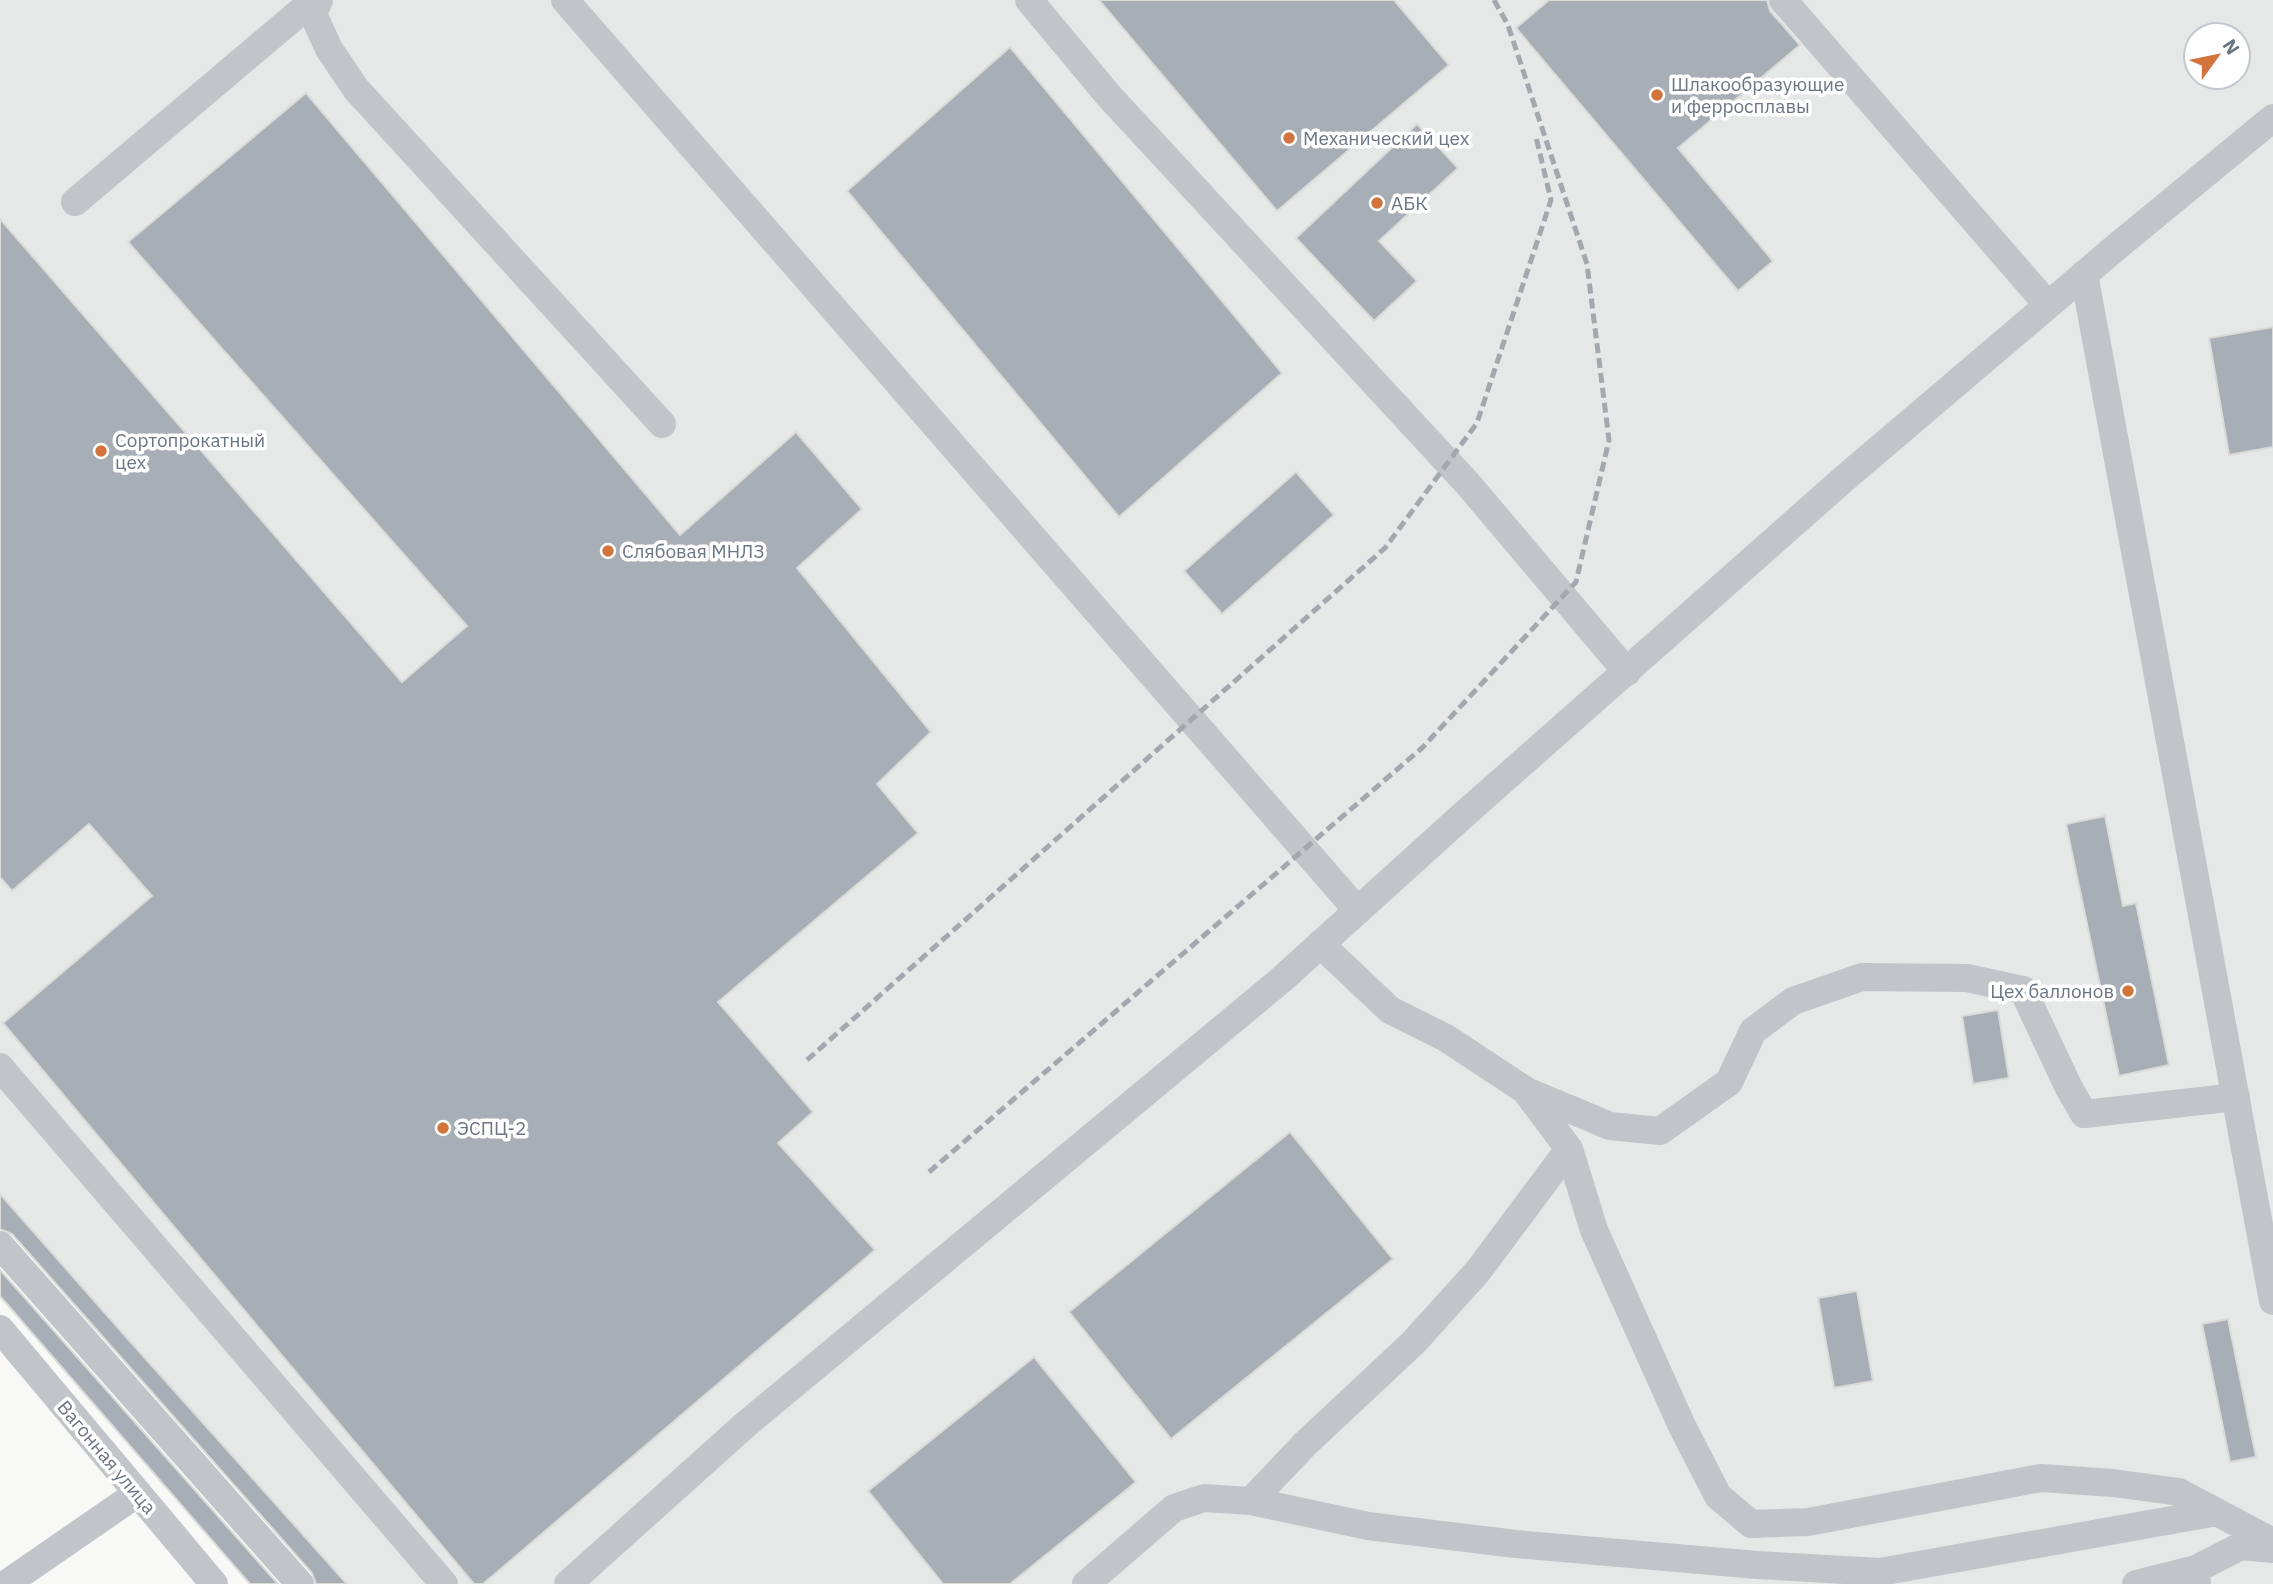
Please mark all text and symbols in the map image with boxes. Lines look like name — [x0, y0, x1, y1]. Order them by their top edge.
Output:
north arrow — [2182, 21, 2252, 91]
text: N — [2217, 34, 2245, 59]
place label: Шлакообразующие и ферросплавы — [1671, 72, 1844, 118]
marker: Шлакообразующие и ферросплавы — [1649, 87, 1665, 103]
place label: Механический цех — [1303, 126, 1470, 150]
marker: Механический цех — [1281, 130, 1297, 146]
place label: АБК — [1391, 191, 1428, 215]
marker: АБК — [1369, 195, 1385, 211]
place label: Сортопрокатный цех — [115, 428, 265, 474]
marker: Сортопрокатный цех — [93, 443, 109, 459]
place label: Слябовая МНЛЗ — [622, 539, 764, 563]
marker: Слябовая МНЛЗ — [600, 543, 616, 559]
place label: Цех баллонов — [1990, 979, 2114, 1003]
marker: Цех баллонов — [2120, 983, 2136, 999]
place label: ЭСПЦ-2 — [457, 1116, 526, 1140]
marker: ЭСПЦ-2 — [435, 1120, 451, 1136]
street label: Вагонная улица — [53, 1395, 161, 1519]

